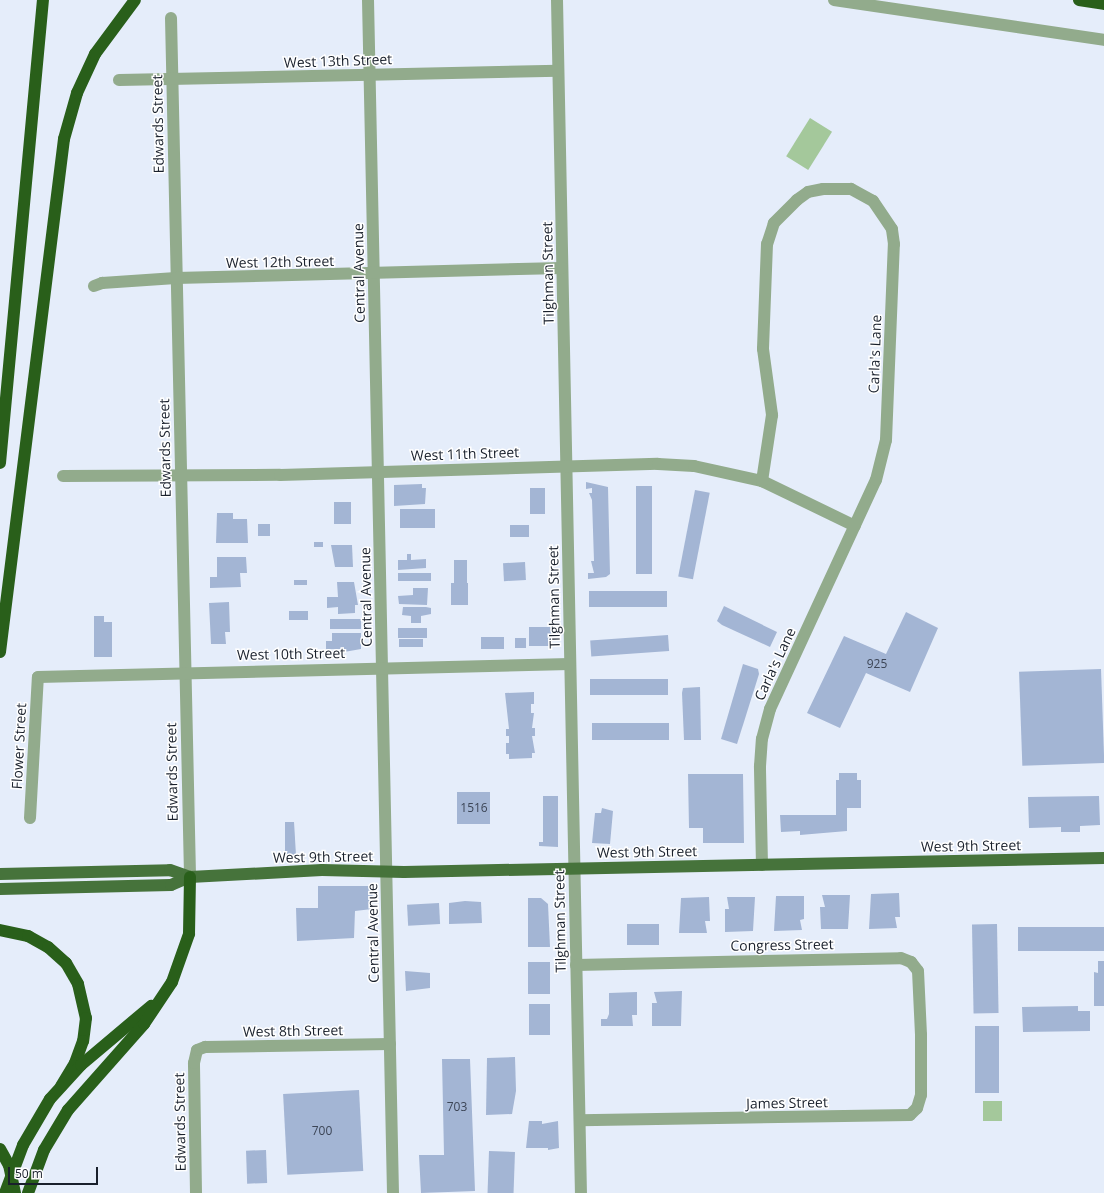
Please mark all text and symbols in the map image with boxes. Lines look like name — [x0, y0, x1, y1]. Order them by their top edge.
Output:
street label: West 13th Street — [284, 51, 392, 71]
street label: Edwards Street — [149, 75, 167, 173]
street label: Tilghman Street — [539, 221, 557, 325]
street label: Central Avenue — [350, 223, 368, 323]
street label: West 12th Street — [226, 253, 334, 271]
street label: Carla's Lane — [865, 314, 885, 394]
street label: Edwards Street — [156, 399, 174, 497]
street label: West 11th Street — [411, 444, 519, 464]
street label: Tilghman Street — [545, 545, 563, 649]
street label: Central Avenue — [357, 547, 375, 647]
street label: Carla's Lane — [751, 625, 799, 703]
street label: West 10th Street — [237, 645, 345, 663]
house number: 925 — [867, 657, 887, 671]
street label: Flower Street — [8, 702, 30, 790]
street label: Edwards Street — [163, 723, 181, 821]
house number: 1516 — [460, 801, 488, 815]
street label: West 9th Street — [921, 837, 1021, 855]
street label: West 9th Street — [597, 843, 697, 861]
street label: West 9th Street — [273, 848, 373, 866]
street label: Tilghman Street — [551, 869, 569, 973]
street label: Central Avenue — [364, 883, 382, 983]
street label: Congress Street — [730, 936, 834, 954]
street label: West 8th Street — [243, 1022, 343, 1040]
street label: Edwards Street — [171, 1073, 189, 1171]
street label: James Street — [746, 1094, 828, 1112]
house number: 703 — [447, 1100, 467, 1114]
house number: 700 — [312, 1124, 332, 1138]
scale bar — [10, 1159, 100, 1185]
text: 50 m — [15, 1165, 43, 1182]

